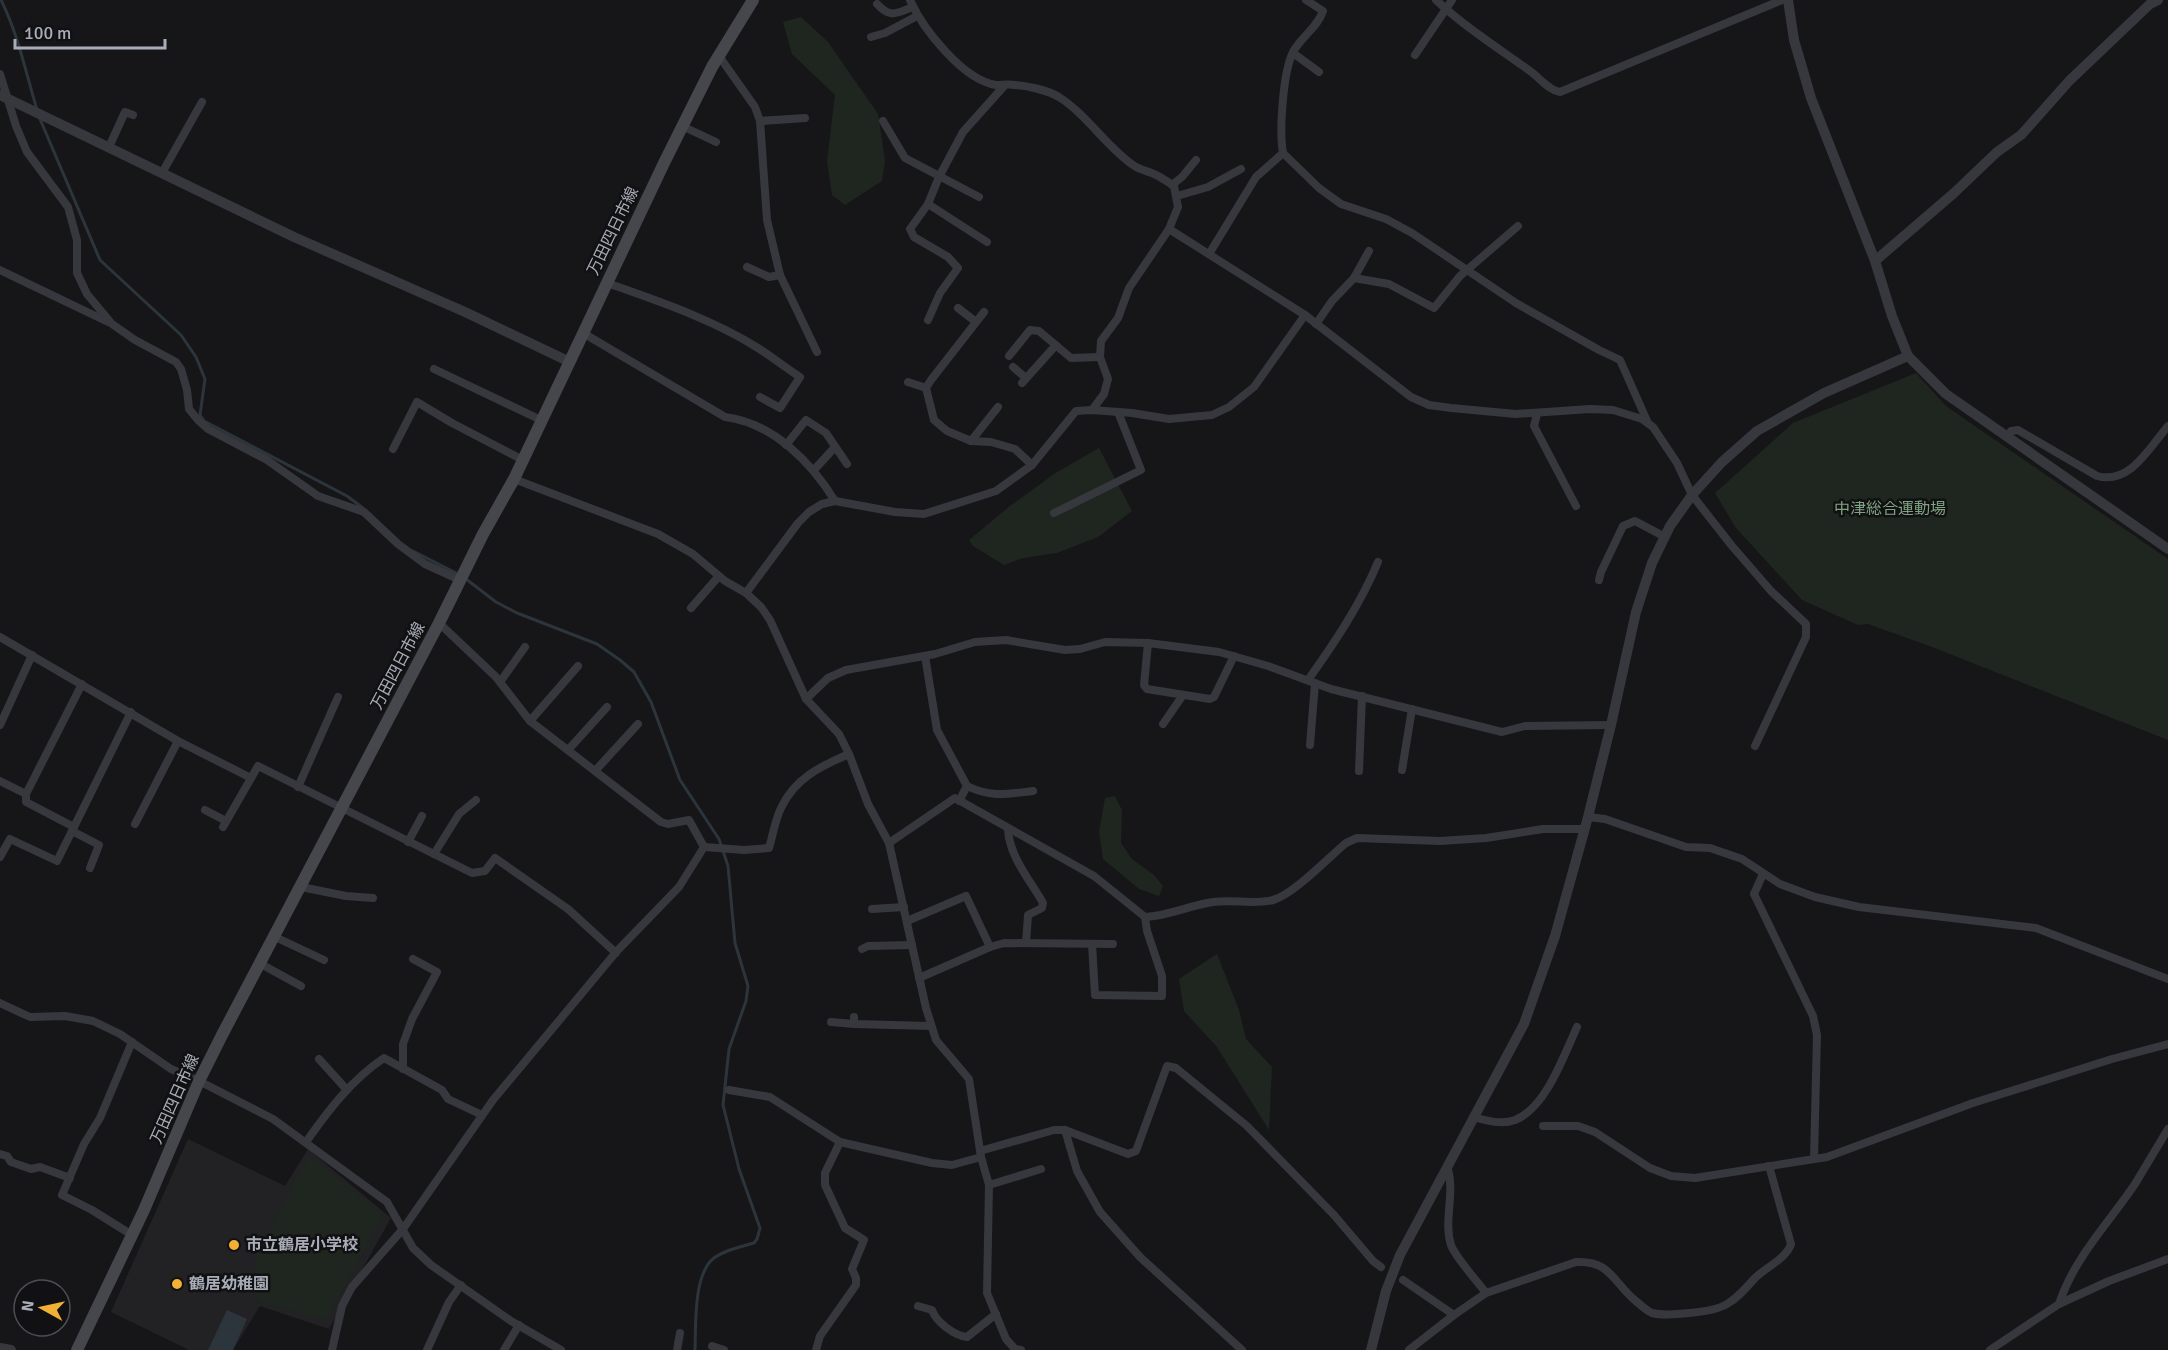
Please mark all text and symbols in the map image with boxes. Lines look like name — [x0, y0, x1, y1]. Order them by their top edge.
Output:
scale bar — [15, 12, 165, 50]
text: 100 m — [24, 22, 71, 44]
street label: 万田四日市線 — [583, 183, 643, 279]
park label: 中津総合運動場 — [1834, 499, 1946, 519]
street label: 万田四日市線 — [367, 619, 429, 713]
street label: 万田四日市線 — [146, 1051, 204, 1147]
place label: 市立鶴居小学校 — [246, 1235, 358, 1255]
marker: 市立鶴居小学校 — [227, 1238, 241, 1252]
place label: 鶴居幼稚園 — [189, 1274, 269, 1294]
marker: 鶴居幼稚園 — [170, 1277, 184, 1291]
north arrow — [12, 1278, 72, 1338]
text: N — [17, 1299, 39, 1313]

